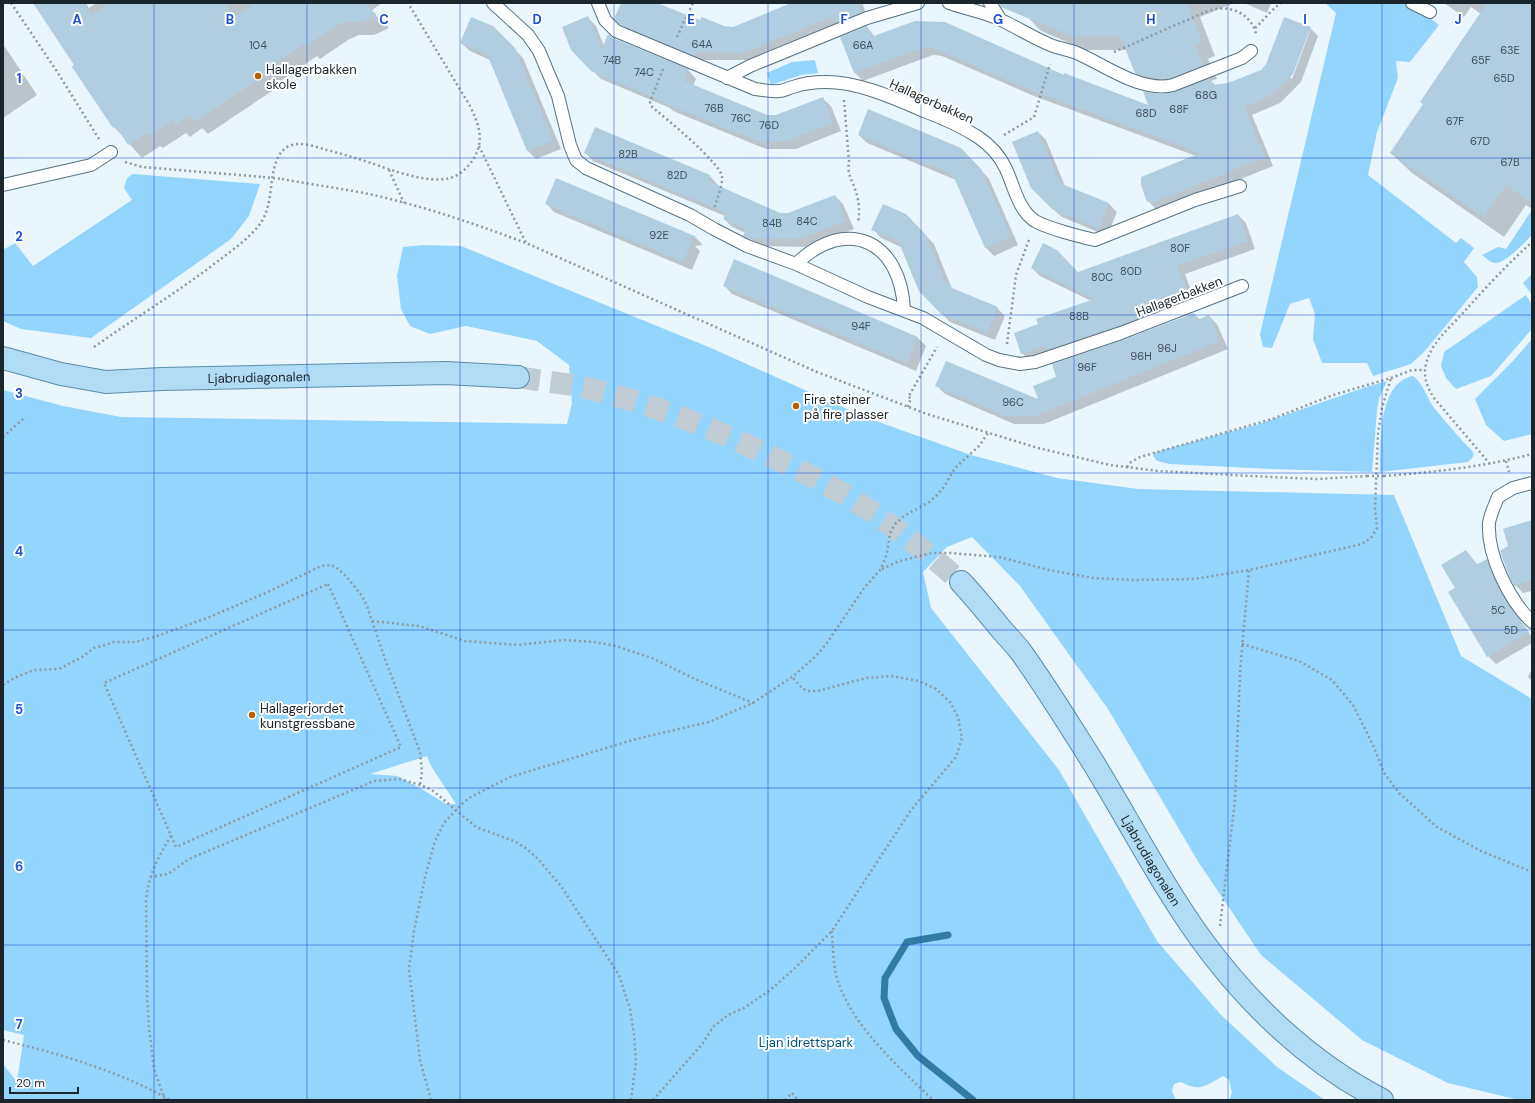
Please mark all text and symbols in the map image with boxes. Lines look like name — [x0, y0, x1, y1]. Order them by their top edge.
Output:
text: A — [72, 11, 82, 28]
text: B — [226, 11, 234, 28]
text: C — [379, 11, 389, 28]
text: D — [532, 11, 542, 28]
text: E — [687, 11, 695, 28]
text: F — [840, 11, 848, 28]
text: G — [993, 11, 1003, 28]
text: H — [1146, 11, 1156, 28]
text: I — [1303, 11, 1307, 28]
text: J — [1454, 11, 1462, 28]
house number: 64A — [692, 37, 712, 51]
house number: 104 — [249, 38, 267, 52]
house number: 66A — [853, 38, 873, 52]
house number: 63E — [1500, 43, 1520, 57]
house number: 74B — [603, 53, 622, 67]
house number: 65F — [1471, 53, 1491, 67]
place label: Hallagerbakken skole — [266, 61, 357, 93]
house number: 74C — [634, 65, 654, 79]
text: 1 — [17, 70, 21, 87]
marker: Hallagerbakken skole — [253, 71, 263, 81]
house number: 65D — [1494, 71, 1515, 85]
street label: Hallagerbakken — [887, 75, 977, 128]
house number: 68G — [1195, 88, 1217, 102]
house number: 76B — [704, 101, 724, 115]
house number: 68F — [1169, 102, 1189, 116]
house number: 68D — [1135, 106, 1157, 120]
house number: 76C — [731, 111, 751, 125]
house number: 67F — [1446, 114, 1464, 128]
house number: 76D — [759, 118, 779, 132]
house number: 67D — [1470, 134, 1490, 148]
house number: 82B — [618, 147, 638, 161]
house number: 67B — [1500, 155, 1520, 169]
house number: 82D — [667, 168, 688, 182]
house number: 84C — [796, 214, 818, 228]
house number: 84B — [762, 216, 782, 230]
text: 2 — [15, 228, 23, 245]
house number: 92E — [649, 228, 669, 242]
house number: 80F — [1170, 241, 1190, 255]
house number: 80D — [1120, 264, 1142, 278]
house number: 80C — [1091, 270, 1113, 284]
street label: Hallagerbakken — [1134, 272, 1225, 321]
house number: 88B — [1069, 309, 1089, 323]
house number: 94F — [851, 319, 871, 333]
house number: 96J — [1157, 341, 1177, 355]
house number: 96H — [1130, 349, 1152, 363]
house number: 96F — [1077, 360, 1097, 374]
street label: Ljabrudiagonalen — [207, 368, 311, 387]
text: 3 — [15, 385, 23, 402]
place label: Fire steiner på fire plasser — [804, 391, 889, 423]
house number: 96C — [1002, 395, 1024, 409]
marker: Fire steiner på fire plasser — [791, 401, 801, 411]
text: 4 — [15, 543, 23, 560]
house number: 5C — [1491, 603, 1505, 617]
house number: 5D — [1504, 623, 1519, 637]
place label: Hallagerjordet kunstgressbane — [260, 700, 355, 732]
text: 5 — [15, 701, 23, 718]
marker: Hallagerjordet kunstgressbane — [247, 710, 257, 720]
street label: Ljabrudiagonalen — [1117, 812, 1184, 909]
text: 6 — [15, 858, 23, 875]
text: 7 — [16, 1016, 23, 1033]
park label: Ljan idrettspark — [759, 1034, 854, 1051]
scale bar — [10, 1069, 78, 1095]
text: 20 m — [16, 1075, 45, 1091]

